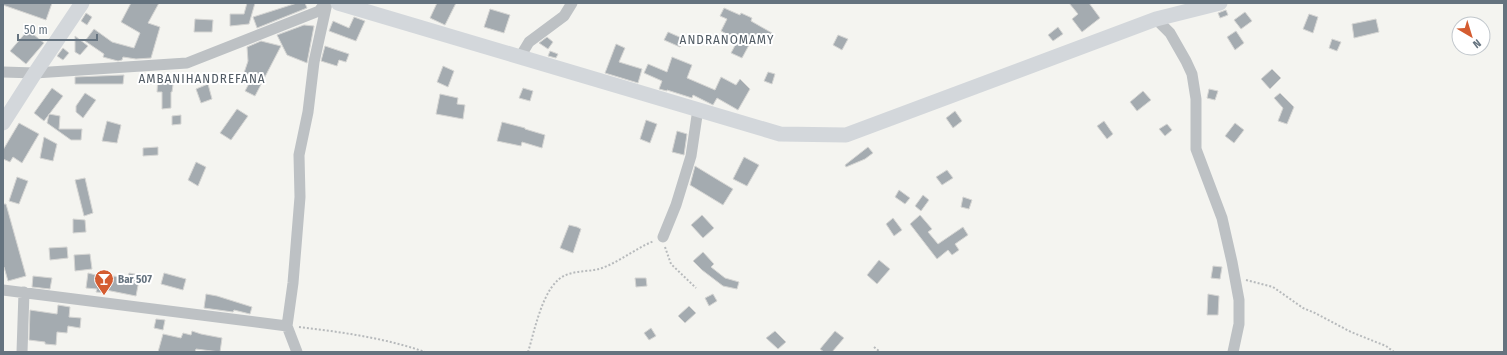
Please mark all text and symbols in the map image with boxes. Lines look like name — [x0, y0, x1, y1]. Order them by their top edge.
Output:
scale bar — [18, 16, 97, 42]
north arrow — [1451, 16, 1491, 56]
text: 50 m — [24, 23, 48, 37]
district label: ANDRANOMAMY — [680, 32, 774, 47]
text: N — [1470, 36, 1483, 51]
district label: AMBANIHANDREFANA — [138, 71, 266, 86]
bar icon: Bar 507 — [93, 268, 115, 296]
place label: Bar 507 — [118, 273, 152, 286]

